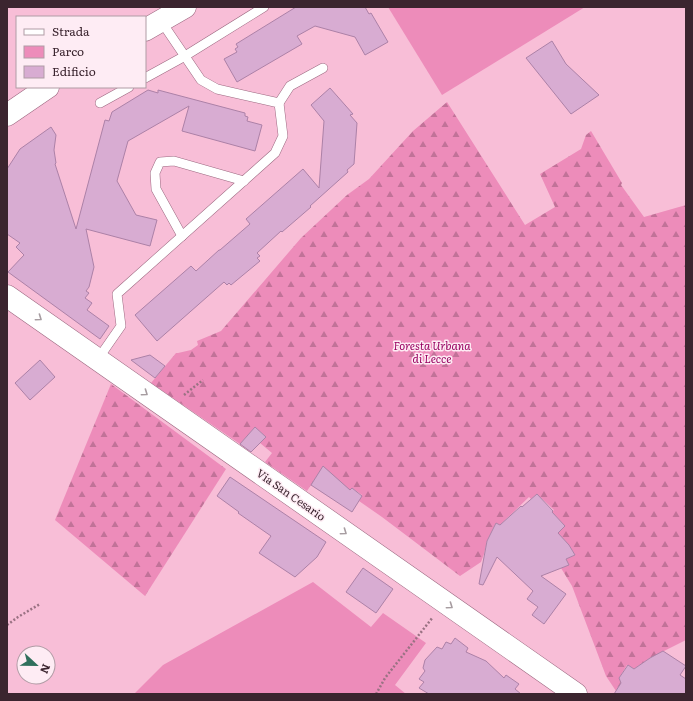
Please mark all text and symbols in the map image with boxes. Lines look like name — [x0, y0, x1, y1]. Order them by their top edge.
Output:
legend — [16, 16, 146, 88]
text: Strada — [52, 22, 90, 40]
text: Parco — [52, 42, 84, 60]
text: Edificio — [52, 62, 96, 80]
one-way arrow — [35, 313, 42, 321]
park label: Foresta Urbana di Lecce — [393, 337, 471, 366]
one-way arrow — [141, 388, 148, 395]
street label: Via San Cesario — [254, 464, 329, 524]
one-way arrow — [339, 527, 346, 534]
one-way arrow — [446, 601, 453, 608]
north arrow — [16, 645, 56, 685]
text: N — [37, 662, 55, 676]

